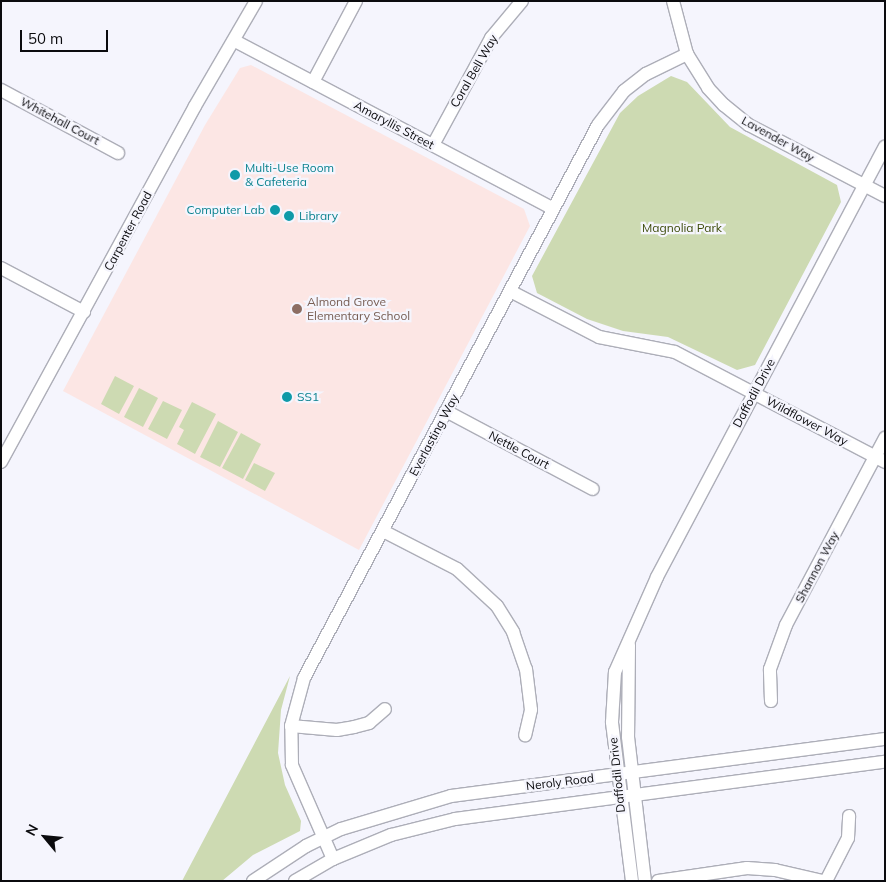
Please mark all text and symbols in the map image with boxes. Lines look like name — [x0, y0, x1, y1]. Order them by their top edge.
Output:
scale bar — [22, 20, 110, 52]
text: 50 m — [28, 29, 63, 48]
street label: Coral Bell Way — [447, 32, 501, 110]
street label: Whitehall Court — [18, 94, 102, 148]
street label: Amaryllis Street — [352, 98, 436, 152]
street label: Lavender Way — [739, 113, 817, 165]
place label: Multi-Use Room & Cafeteria — [245, 161, 334, 189]
marker: Multi-Use Room & Cafeteria — [229, 169, 241, 181]
street label: Carpenter Road — [101, 189, 155, 273]
place label: Computer Lab — [187, 203, 265, 217]
marker: Computer Lab — [269, 204, 281, 216]
place label: Library — [299, 209, 338, 223]
marker: Library — [283, 210, 295, 222]
park label: Magnolia Park — [642, 221, 722, 235]
place label: Almond Grove Elementary School — [307, 295, 410, 323]
marker: Almond Grove Elementary School — [291, 303, 303, 315]
street label: Daffodil Drive — [730, 356, 778, 430]
place label: SS1 — [297, 390, 319, 404]
marker: SS1 — [281, 391, 293, 403]
street label: Everlasting Way — [406, 392, 462, 478]
street label: Wildflower Way — [764, 393, 850, 449]
street label: Nettle Court — [486, 428, 552, 472]
street label: Shannon Way — [792, 529, 842, 605]
street label: Daffodil Drive — [606, 737, 628, 813]
street label: Neroly Road — [525, 771, 595, 793]
north arrow — [20, 812, 70, 862]
text: N — [21, 821, 42, 839]

